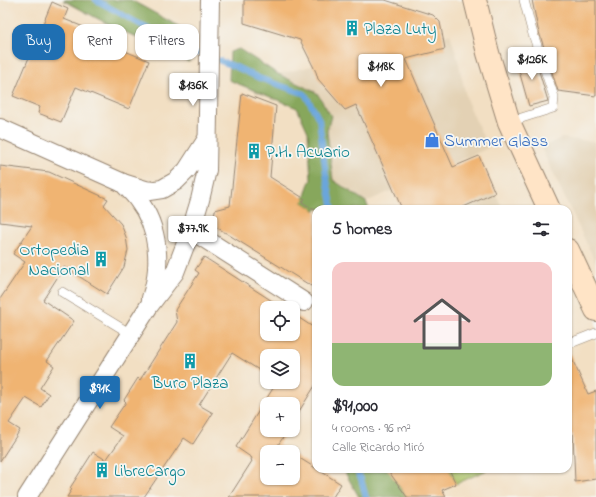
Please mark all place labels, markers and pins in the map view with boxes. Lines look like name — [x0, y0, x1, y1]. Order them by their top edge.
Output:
place label: Plaza Luty — [364, 17, 437, 43]
building icon: Plaza Luty — [343, 19, 361, 37]
pin: $126K — [504, 47, 560, 81]
pin: $118K — [353, 54, 409, 88]
pin: $136K — [165, 73, 221, 107]
place label: Summer Glass — [444, 129, 548, 154]
shop icon: Summer Glass — [423, 131, 441, 149]
place label: P.H. Acuario — [266, 140, 350, 165]
building icon: P.H. Acuario — [245, 142, 263, 160]
pin: $77.9K — [160, 216, 226, 250]
place label: Ortopedia Nacional — [19, 238, 89, 283]
building icon: Ortopedia Nacional — [92, 250, 110, 268]
building icon: Buro Plaza — [181, 352, 199, 370]
place label: Buro Plaza — [151, 371, 228, 396]
pin: $91K — [76, 376, 124, 410]
place label: LibreCargo — [114, 459, 186, 486]
building icon: LibreCargo — [93, 461, 111, 479]

